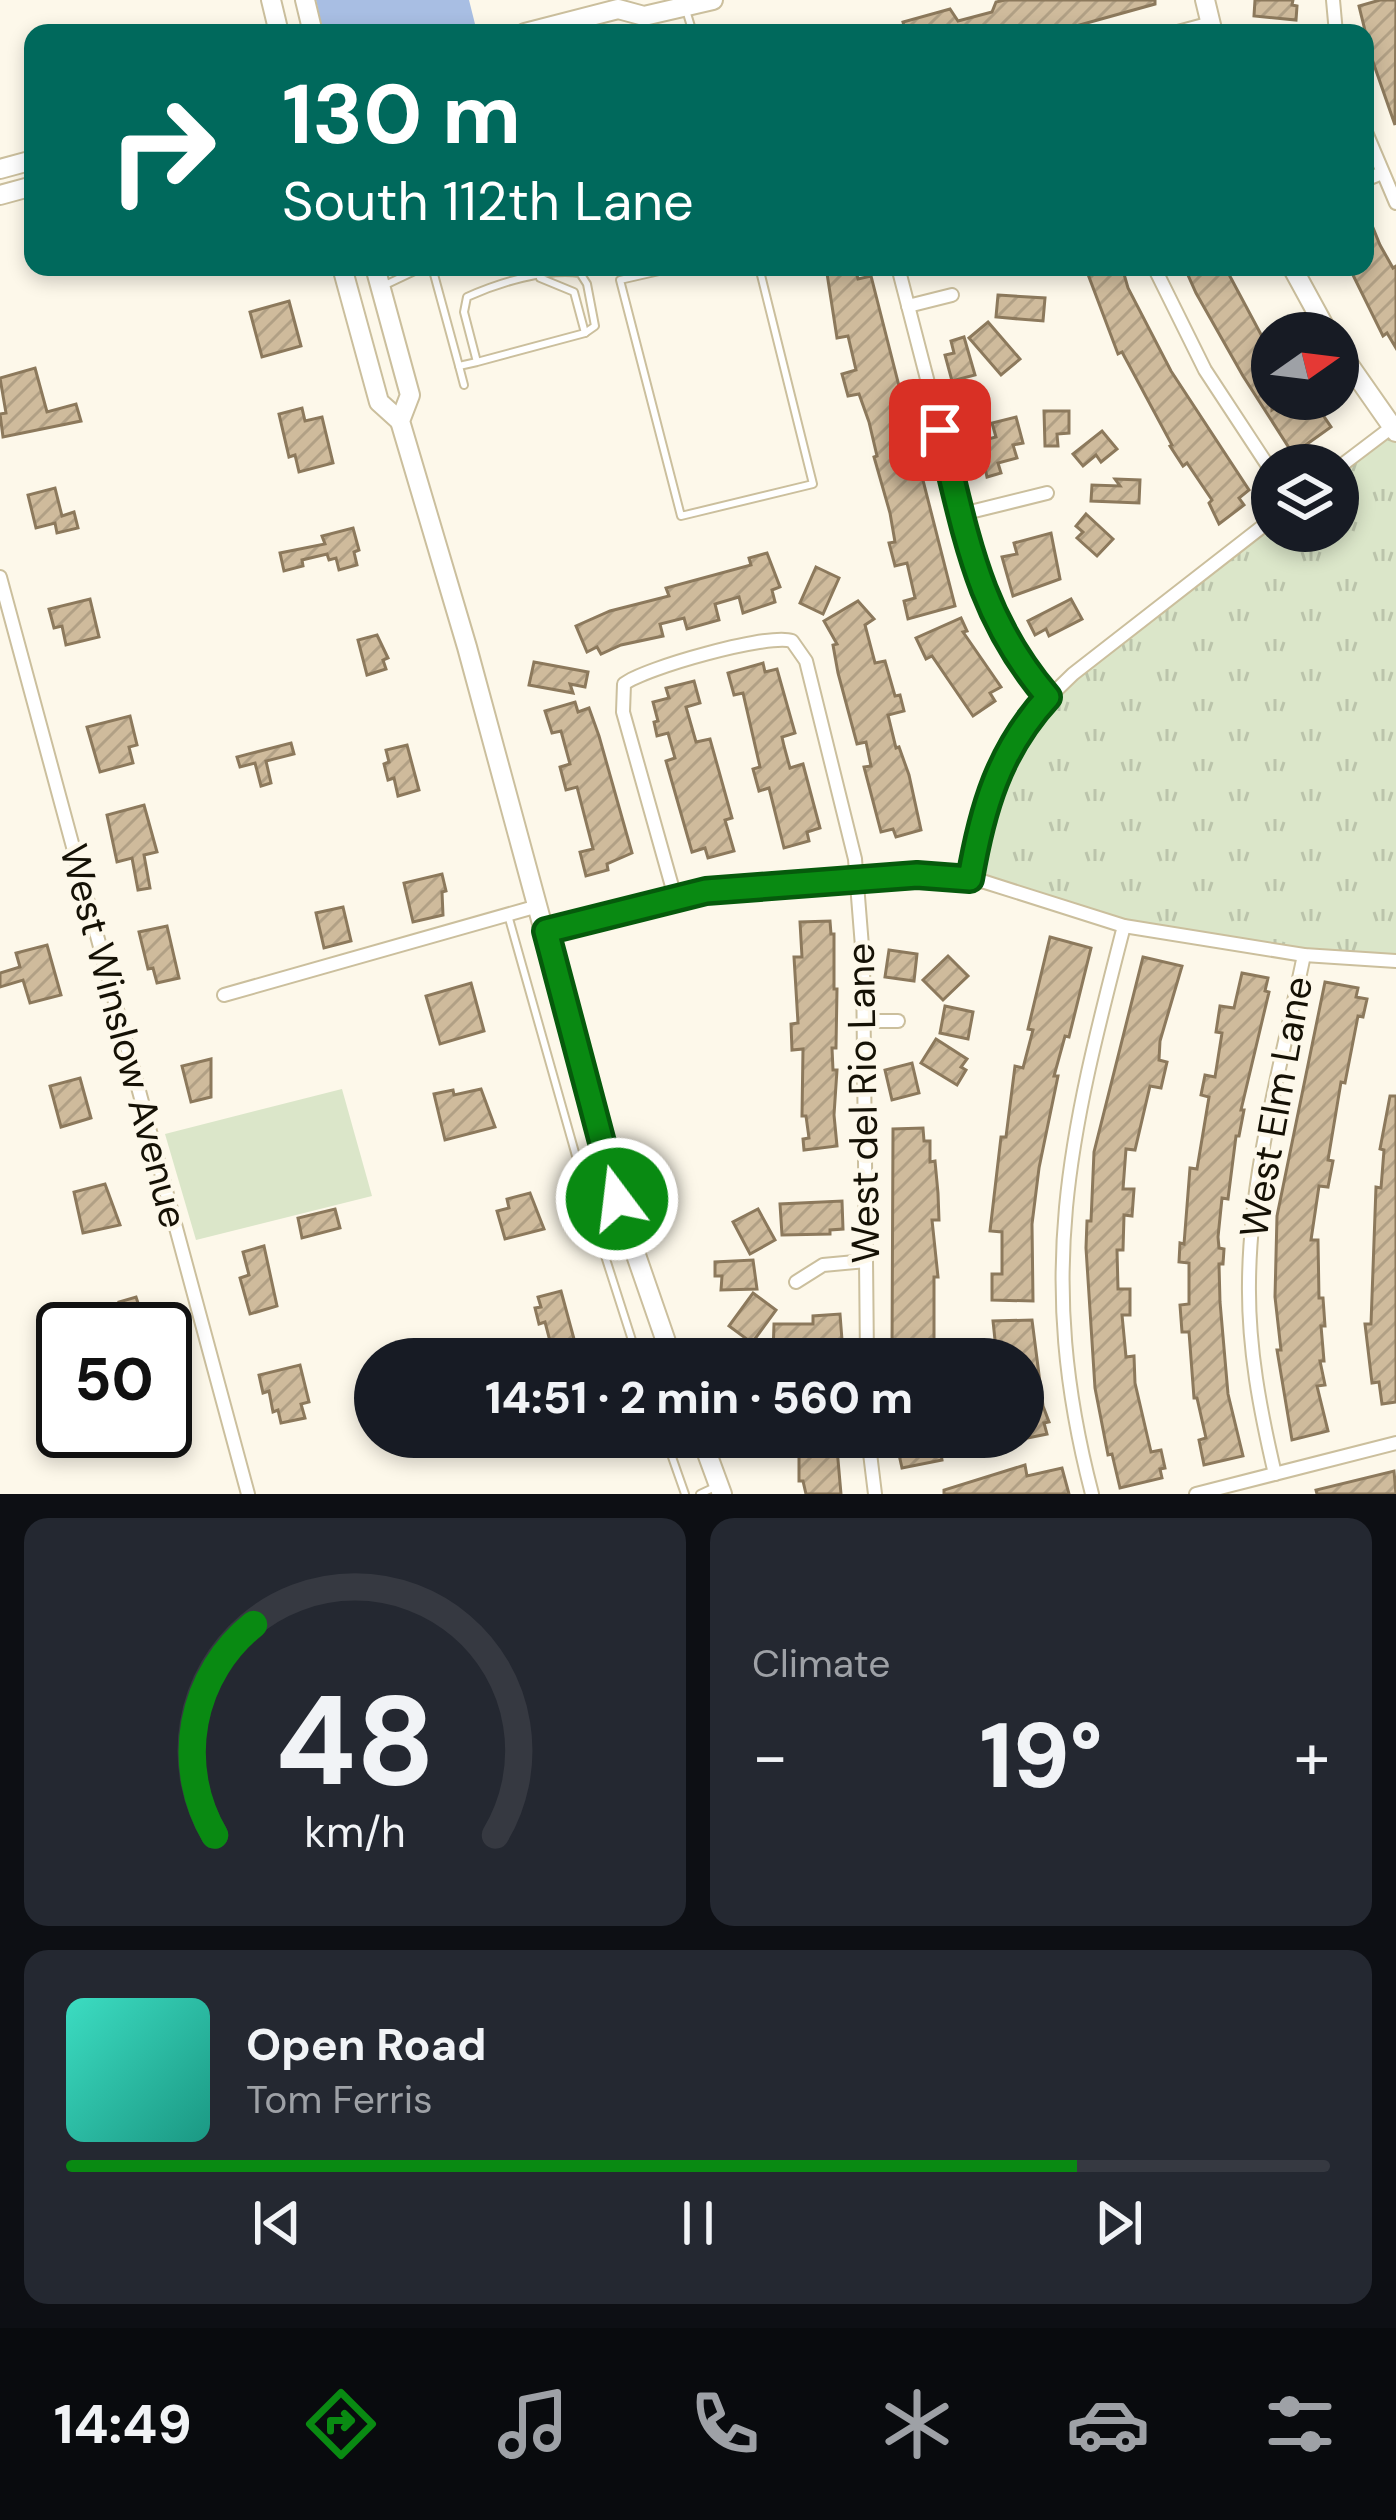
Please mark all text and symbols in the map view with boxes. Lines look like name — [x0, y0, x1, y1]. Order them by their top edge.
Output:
text: 130 m — [282, 60, 521, 169]
icon: right — [84, 72, 240, 228]
text: South 112th Lane — [282, 166, 694, 237]
north arrow — [1251, 312, 1359, 420]
map controls — [1251, 312, 1359, 552]
pin — [889, 379, 991, 481]
icon: arrive — [907, 397, 973, 463]
button: layers — [1251, 444, 1359, 552]
street label: West Winslow Avenue — [48, 839, 200, 1233]
street label: West del Rio Lane — [835, 942, 891, 1264]
street label: West Elm Lane — [1228, 972, 1324, 1242]
position arrow — [554, 1136, 680, 1262]
speed limit sign: 50 — [36, 1302, 192, 1458]
text: 14:51 · 2 min · 560 m — [485, 1368, 913, 1427]
text: Climate — [752, 1638, 890, 1689]
text: 48 — [275, 1660, 435, 1823]
text: 19° — [979, 1698, 1103, 1815]
text: − — [752, 1714, 788, 1799]
text: + — [1294, 1714, 1330, 1799]
text: km/h — [304, 1804, 406, 1860]
text: Open Road — [246, 2015, 487, 2074]
text: Tom Ferris — [246, 2074, 433, 2125]
icon: previous — [244, 2190, 310, 2256]
icon: pause — [665, 2190, 731, 2256]
icon: next — [1086, 2190, 1152, 2256]
icon: directions — [299, 2382, 383, 2466]
icon: music — [491, 2382, 575, 2466]
icon: phone — [683, 2382, 767, 2466]
icon: climate — [875, 2382, 959, 2466]
icon: car — [1066, 2382, 1150, 2466]
icon: filters — [1258, 2382, 1342, 2466]
text: 14:49 — [54, 2389, 192, 2460]

